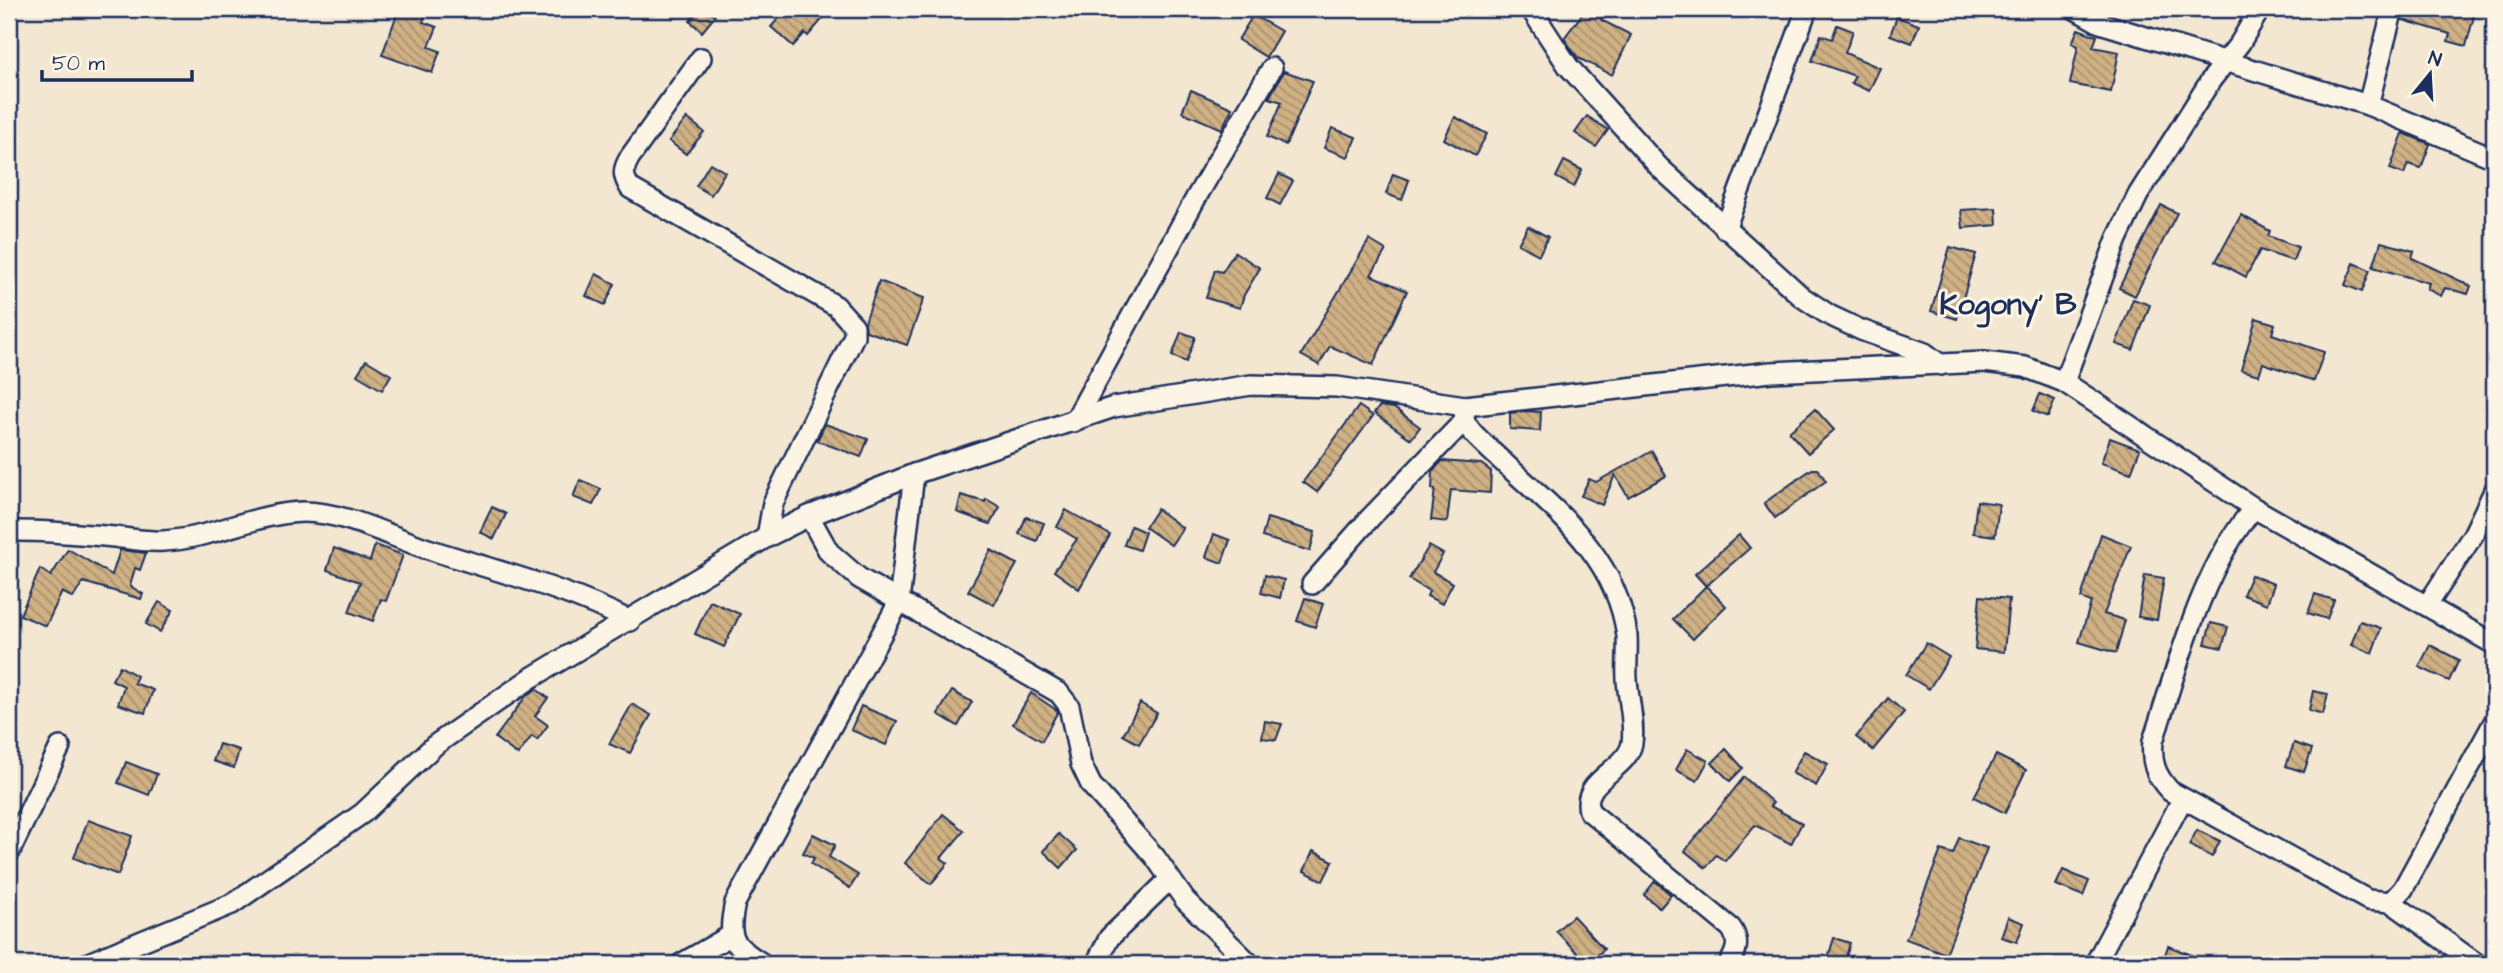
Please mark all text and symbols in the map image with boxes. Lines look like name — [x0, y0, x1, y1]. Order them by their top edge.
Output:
scale bar — [42, 38, 192, 82]
north arrow — [2394, 38, 2464, 108]
text: N — [2425, 45, 2445, 74]
text: 50 m — [52, 49, 106, 78]
district label: Kogony' B — [1939, 284, 2077, 328]

